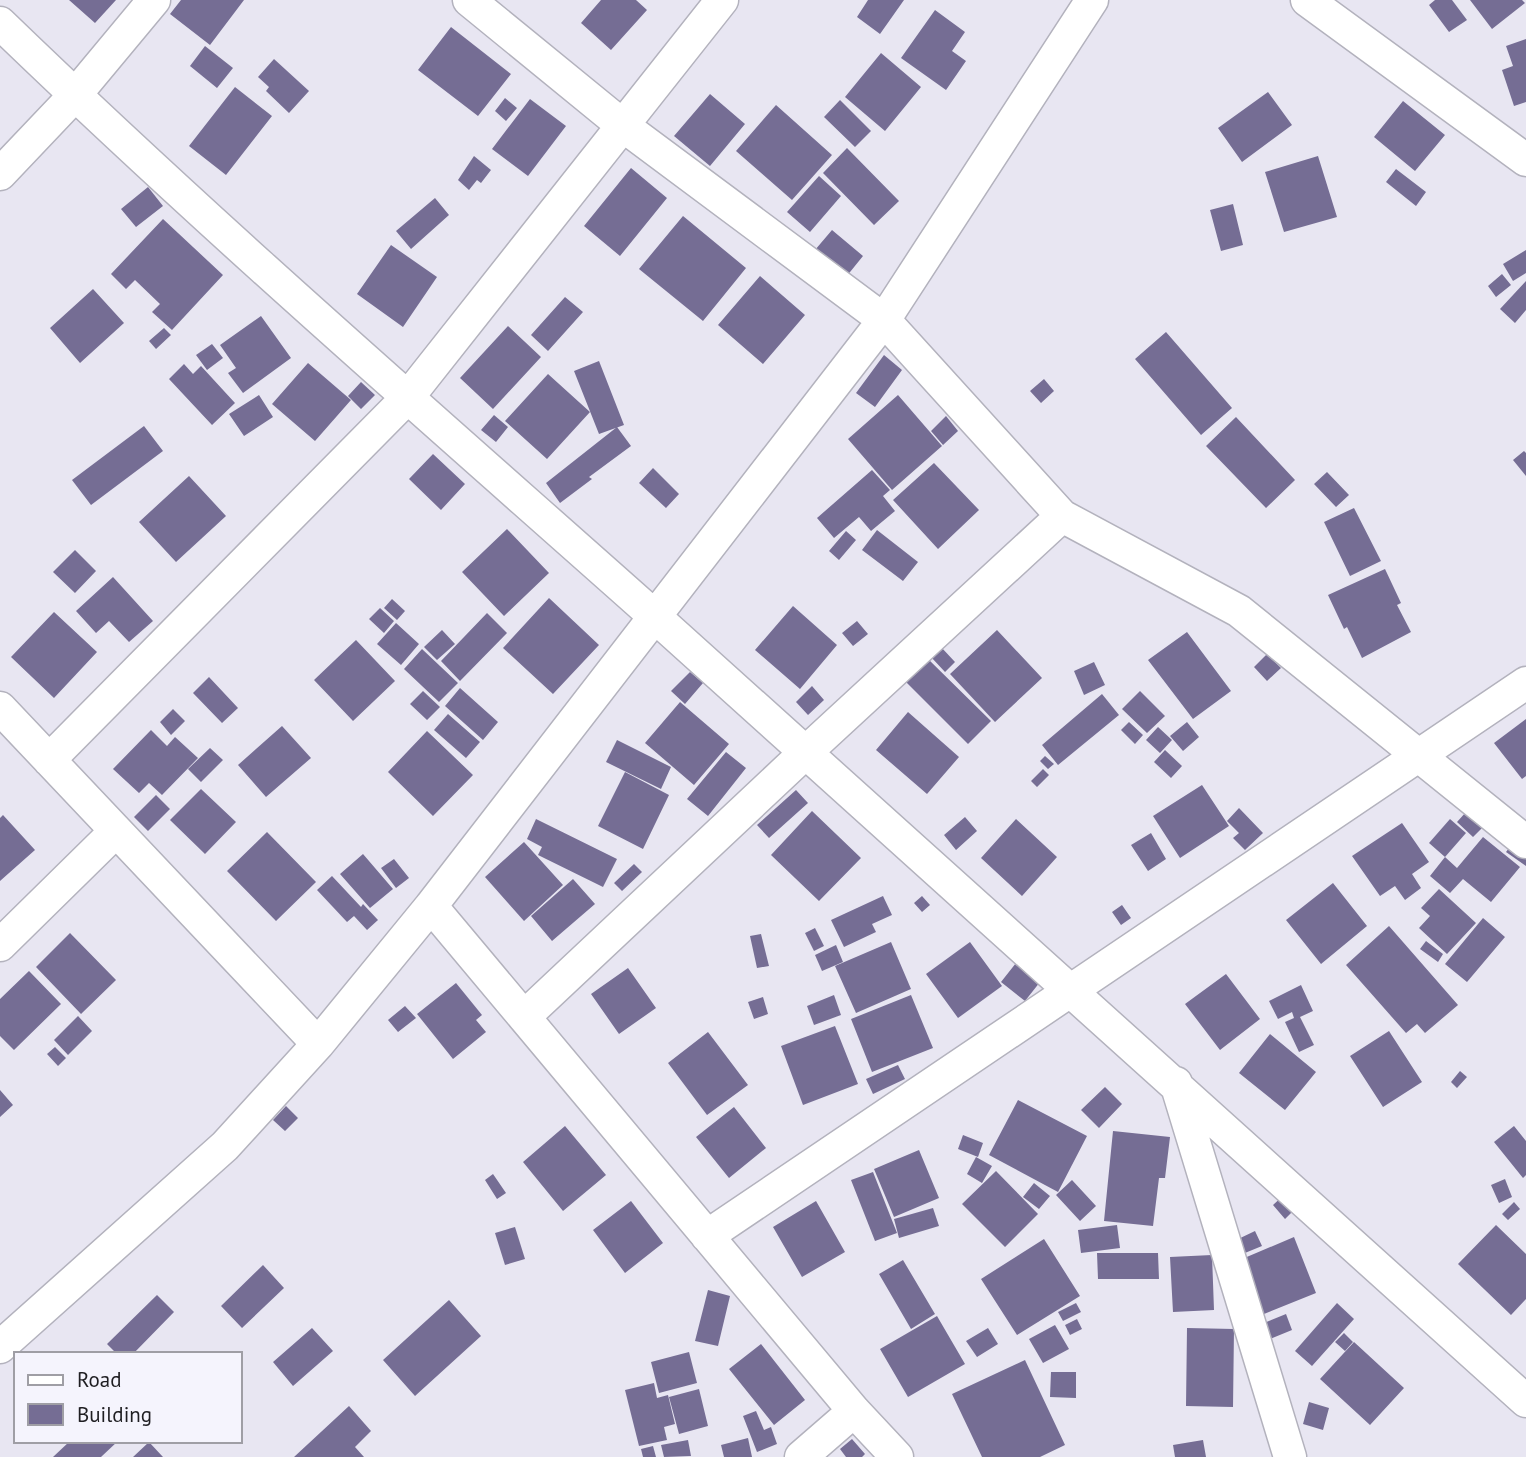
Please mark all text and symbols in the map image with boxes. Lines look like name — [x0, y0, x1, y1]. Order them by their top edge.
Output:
legend — [14, 1352, 242, 1443]
text: Road — [77, 1366, 121, 1393]
text: Building — [77, 1401, 152, 1428]

